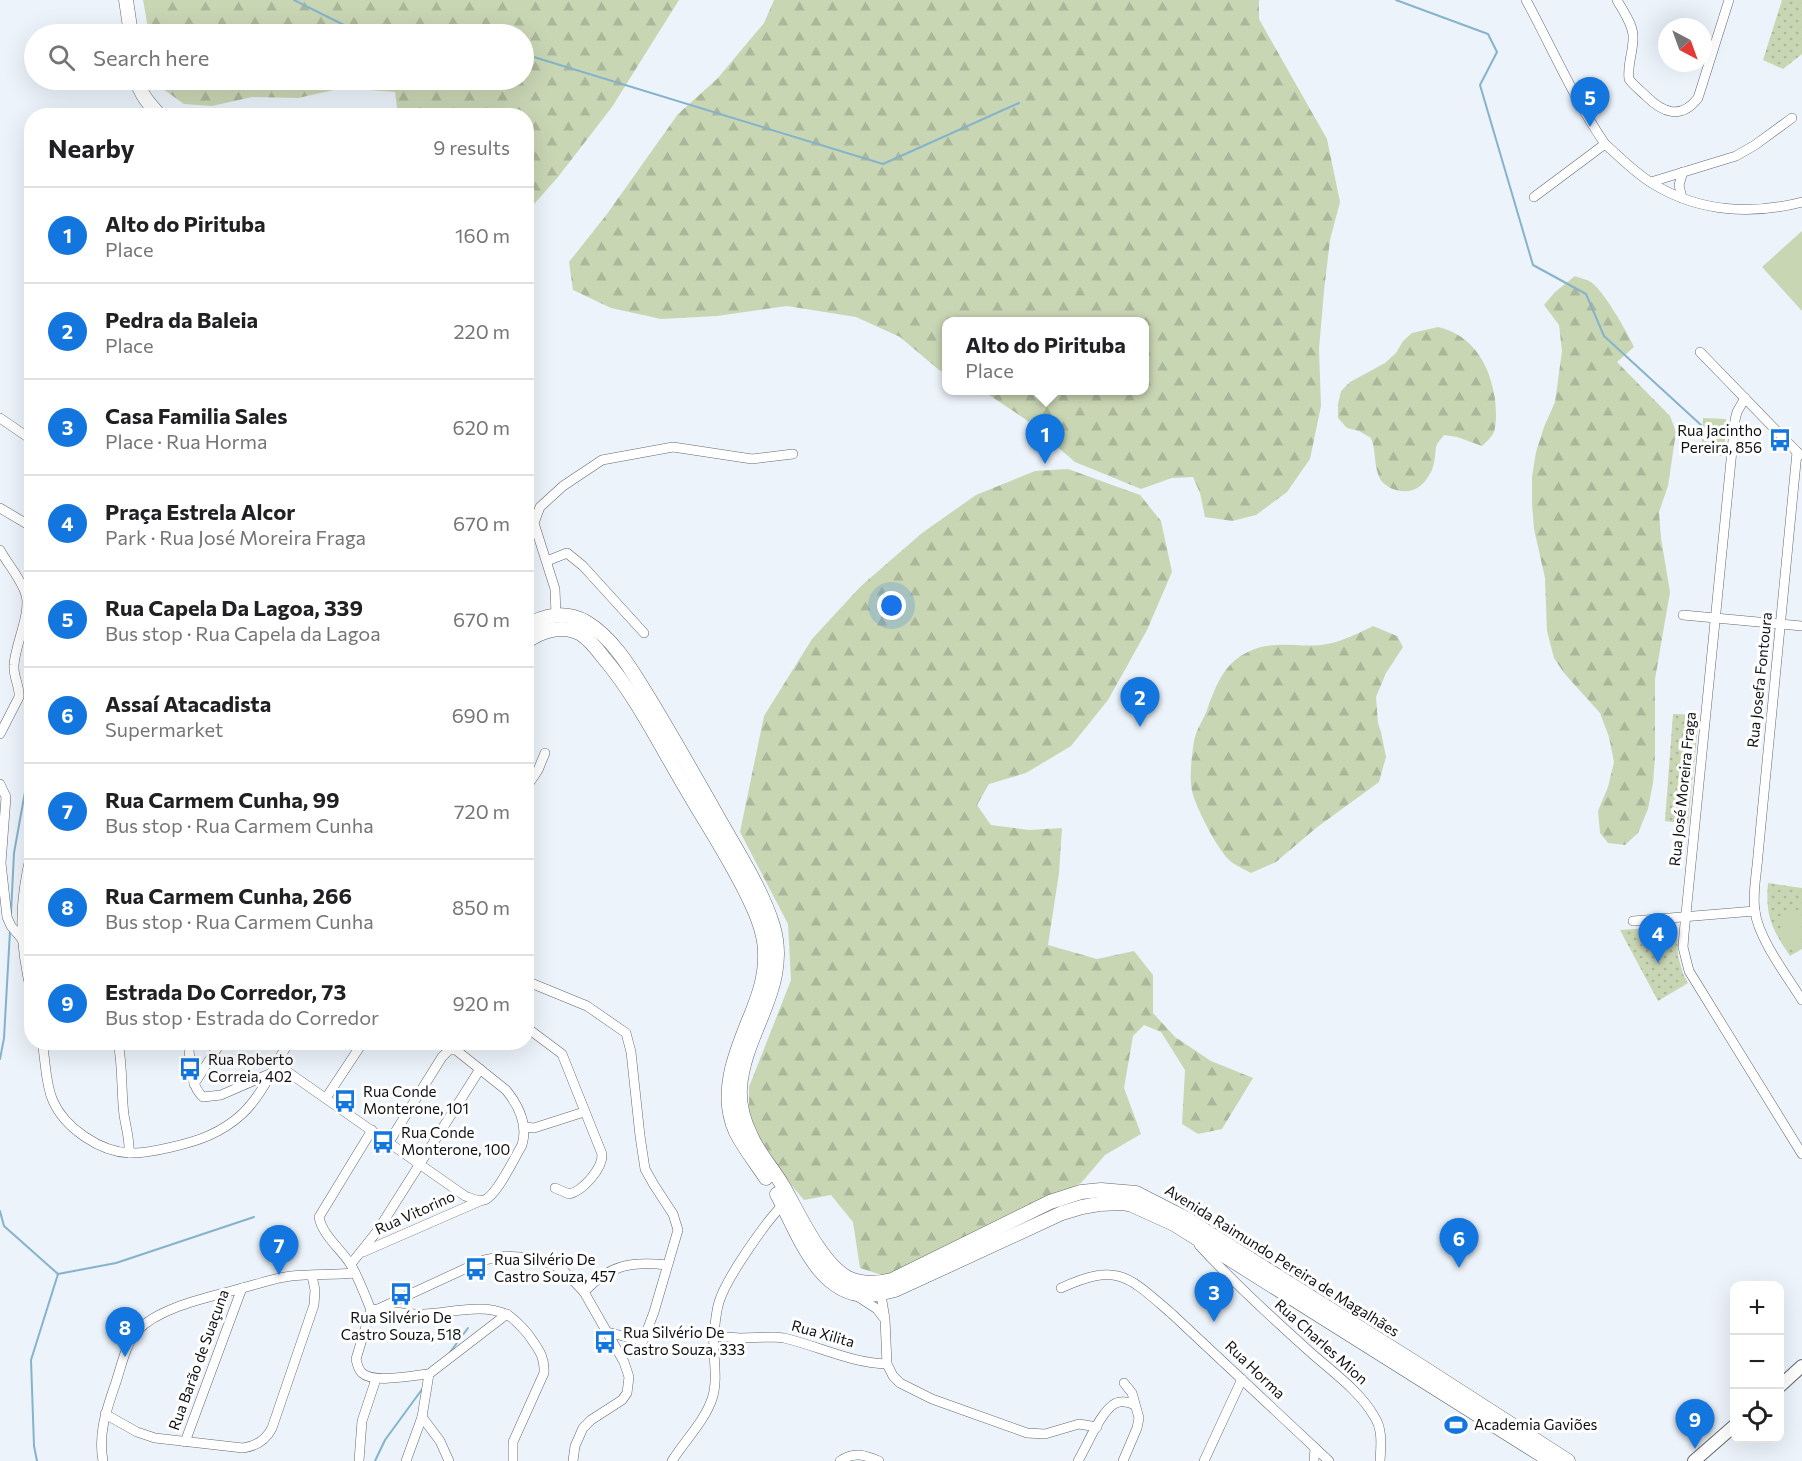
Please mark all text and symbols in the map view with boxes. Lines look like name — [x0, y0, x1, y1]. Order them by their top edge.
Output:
north arrow — [1658, 18, 1712, 72]
search box — [24, 24, 534, 90]
icon: search — [45, 41, 78, 74]
text: Search here — [93, 44, 209, 71]
pin: 5 — [1570, 78, 1610, 127]
text: Nearby — [48, 132, 135, 163]
text: 9 results — [433, 135, 510, 159]
text: Alto do Pirituba — [105, 210, 266, 237]
text: 1 — [63, 223, 72, 247]
text: 160 m — [455, 223, 510, 247]
text: Place — [105, 237, 154, 261]
text: Pedra da Baleia — [105, 306, 258, 333]
popup — [942, 317, 1149, 395]
text: 2 — [62, 319, 73, 343]
text: 220 m — [454, 319, 510, 343]
text: Alto do Pirituba — [965, 331, 1126, 358]
text: Place — [105, 333, 154, 357]
text: Place — [965, 358, 1014, 382]
text: Casa Familia Sales — [105, 402, 287, 429]
pin: 1 — [1026, 414, 1064, 464]
text: 3 — [62, 415, 73, 439]
text: 620 m — [453, 415, 510, 439]
place label: Rua Jacintho Pereira, 856 — [1677, 421, 1762, 456]
bus stop icon: Rua Jacintho Pereira, 856 — [1767, 427, 1793, 453]
text: Place · Rua Horma — [105, 429, 268, 453]
text: Praça Estrela Alcor — [105, 498, 295, 525]
text: 4 — [61, 511, 74, 535]
text: 670 m — [453, 511, 510, 535]
text: Park · Rua José Moreira Fraga — [105, 525, 366, 549]
your location — [877, 591, 906, 620]
text: Rua Capela Da Lagoa, 339 — [105, 594, 363, 621]
text: 5 — [62, 607, 73, 631]
text: 670 m — [453, 607, 510, 631]
street label: Rua Josefa Fontoura — [1743, 611, 1775, 749]
text: Bus stop · Rua Capela da Lagoa — [105, 621, 381, 645]
pin: 2 — [1120, 678, 1160, 727]
text: Assaí Atacadista — [105, 690, 271, 717]
text: 6 — [61, 703, 74, 727]
text: 690 m — [452, 703, 510, 727]
street label: Rua José Moreira Fraga — [1665, 711, 1699, 867]
text: Supermarket — [105, 717, 223, 741]
text: Rua Carmem Cunha, 99 — [105, 786, 340, 813]
text: 7 — [62, 799, 73, 823]
text: 720 m — [454, 799, 510, 823]
text: Bus stop · Rua Carmem Cunha — [105, 813, 374, 837]
text: Rua Carmem Cunha, 266 — [105, 882, 352, 909]
text: 8 — [61, 895, 74, 919]
text: 850 m — [452, 895, 510, 919]
text: Bus stop · Rua Carmem Cunha — [105, 909, 374, 933]
pin: 4 — [1638, 914, 1678, 963]
text: Estrada Do Corredor, 73 — [105, 978, 346, 1005]
text: 9 — [61, 991, 74, 1015]
text: 920 m — [453, 991, 510, 1015]
text: Bus stop · Estrada do Corredor — [105, 1005, 379, 1029]
place label: Rua Roberto Correia, 402 — [208, 1050, 293, 1085]
bus stop icon: Rua Roberto Correia, 402 — [177, 1056, 203, 1082]
place label: Rua Conde Monterone, 101 — [363, 1082, 469, 1117]
bus stop icon: Rua Conde Monterone, 101 — [332, 1088, 358, 1114]
place label: Rua Conde Monterone, 100 — [401, 1123, 510, 1158]
bus stop icon: Rua Conde Monterone, 100 — [370, 1129, 396, 1155]
street label: Avenida Raimundo Pereira de Magalhães — [1162, 1180, 1403, 1340]
street label: Rua Vitorino — [372, 1186, 457, 1238]
pin: 6 — [1440, 1218, 1478, 1268]
pin: 7 — [260, 1226, 298, 1275]
place label: Rua Silvério De Castro Souza, 457 — [494, 1250, 616, 1285]
bus stop icon: Rua Silvério De Castro Souza, 457 — [463, 1256, 489, 1282]
pin: 3 — [1194, 1272, 1234, 1322]
bus stop icon: Rua Silvério De Castro Souza, 518 — [388, 1281, 414, 1307]
map controls — [1730, 1281, 1784, 1443]
button: + — [1730, 1281, 1784, 1335]
street label: Rua Barão de Suaçuna — [164, 1287, 232, 1433]
street label: Rua Charles Mion — [1271, 1295, 1372, 1388]
pin: 8 — [106, 1308, 144, 1357]
place label: Rua Silvério De Castro Souza, 518 — [341, 1308, 461, 1343]
street label: Rua Xilita — [790, 1315, 857, 1351]
place label: Rua Silvério De Castro Souza, 333 — [623, 1323, 745, 1358]
bus stop icon: Rua Silvério De Castro Souza, 333 — [592, 1329, 618, 1355]
button: − — [1730, 1335, 1784, 1389]
street label: Rua Horma — [1222, 1336, 1289, 1402]
button: locate — [1730, 1389, 1784, 1443]
pin: 9 — [1676, 1400, 1714, 1449]
sports icon: Academia Gaviões — [1443, 1412, 1469, 1438]
place label: Academia Gaviões — [1474, 1415, 1598, 1433]

